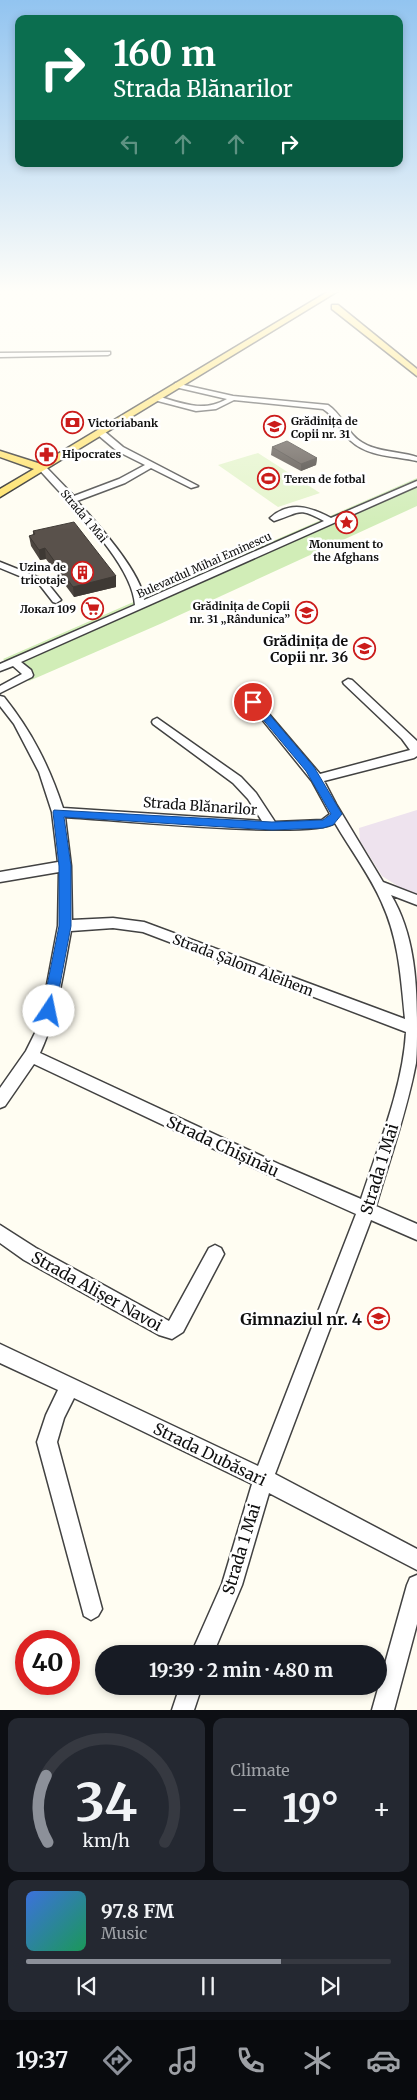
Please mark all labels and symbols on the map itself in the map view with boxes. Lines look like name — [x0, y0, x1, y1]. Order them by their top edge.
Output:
bank icon: Victoriabank — [60, 411, 84, 435]
place label: Grădinița de Copii nr. 31 — [291, 414, 358, 441]
school or university icon: Grădinița de Copii nr. 31 — [263, 415, 287, 439]
place label: Victoriabank — [87, 416, 159, 430]
pharmacy icon: Hipocrates — [34, 442, 58, 466]
place label: Hipocrates — [62, 447, 121, 461]
sports icon: Teren de fotbal — [256, 467, 280, 491]
place label: Teren de fotbal — [284, 472, 366, 486]
street label: Strada 1 Mai — [58, 487, 110, 546]
place icon: Monument to the Afghans — [334, 511, 358, 535]
street label: Bulevardul Mihai Eminescu — [135, 529, 274, 601]
place label: Monument to the Afghans — [309, 537, 383, 564]
place label: Uzina de tricotaje — [19, 560, 66, 587]
building icon: Uzina de tricotaje — [70, 561, 94, 585]
supermarket icon: Локал 109 — [80, 597, 104, 621]
place label: Grădinița de Copii nr. 31 „Rândunica” — [189, 599, 290, 626]
school or university icon: Grădinița de Copii nr. 31 „Rândunica” — [294, 600, 318, 624]
place label: Локал 109 — [20, 602, 76, 616]
place label: Grădinița de Copii nr. 36 — [263, 632, 348, 666]
school or university icon: Grădinița de Copii nr. 36 — [352, 637, 376, 661]
pin — [232, 681, 274, 723]
street label: Strada Blănarilor — [142, 793, 258, 819]
street label: Strada Șalom Aleihem — [170, 930, 316, 1000]
position arrow — [22, 984, 74, 1036]
street label: Strada Chișinău — [163, 1111, 282, 1182]
street label: Strada 1 Mai — [356, 1121, 402, 1217]
street label: Strada Alișer Navoi — [28, 1247, 166, 1336]
school or university icon: Gimnaziul nr. 4 — [366, 1307, 390, 1331]
place label: Gimnaziul nr. 4 — [240, 1309, 362, 1329]
street label: Strada Dubăsari — [150, 1418, 270, 1490]
street label: Strada 1 Mai — [218, 1501, 264, 1597]
speed limit sign: 40 — [15, 1630, 80, 1695]

